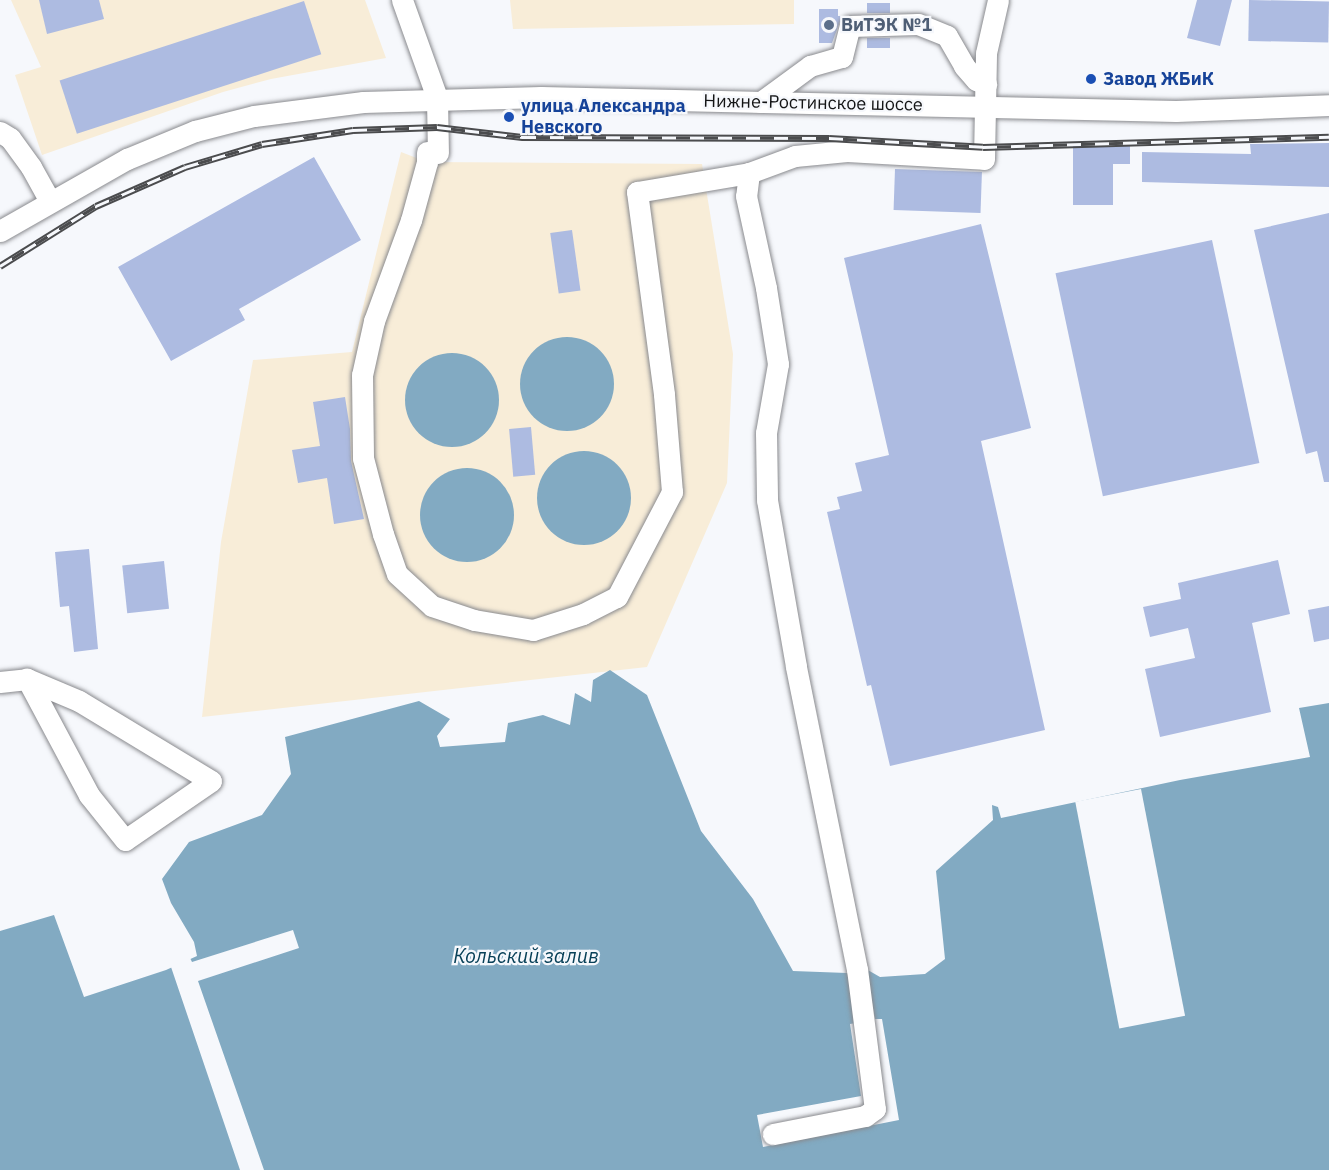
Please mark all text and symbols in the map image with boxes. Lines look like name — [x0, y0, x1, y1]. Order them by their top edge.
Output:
place label: ВиТЭК №1 — [841, 14, 932, 36]
marker: ВиТЭК №1 — [822, 18, 836, 32]
place label: Завод ЖБиК — [1103, 68, 1214, 90]
marker: Завод ЖБиК — [1084, 72, 1098, 86]
street label: Нижне-Ростинское шоссе — [703, 90, 923, 116]
place label: улица Александра Невского — [521, 96, 686, 138]
marker: улица Александра Невского — [502, 110, 516, 124]
water label: Кольский залив — [453, 943, 599, 967]

